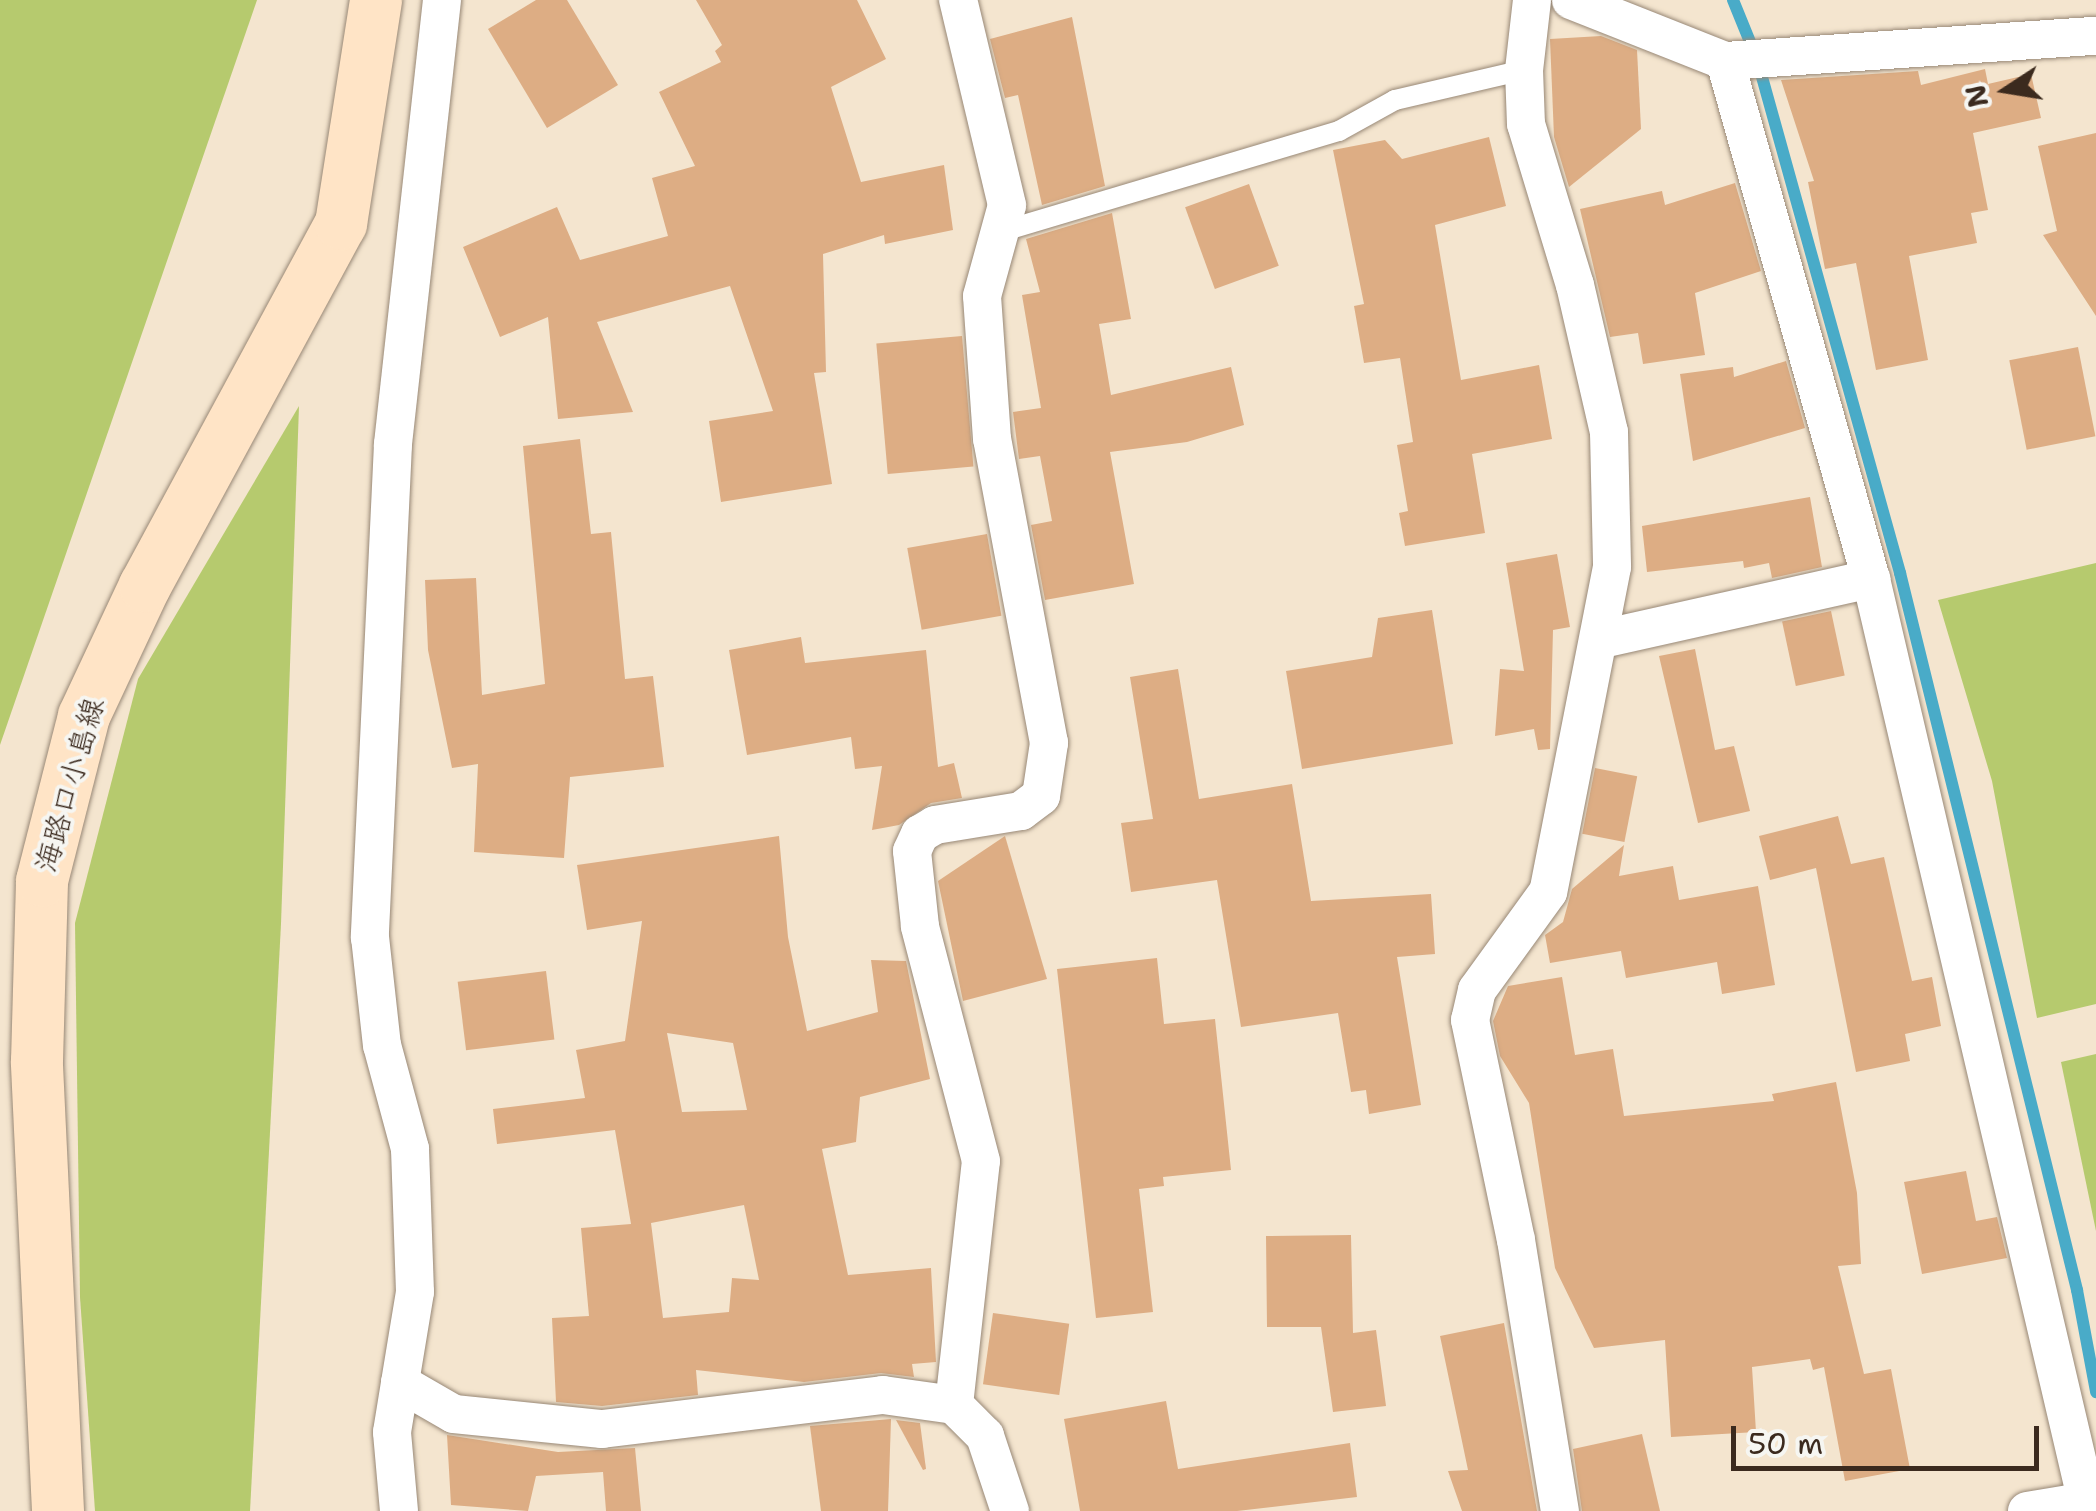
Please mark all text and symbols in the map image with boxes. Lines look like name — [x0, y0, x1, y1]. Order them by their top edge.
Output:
north arrow — [1956, 40, 2056, 140]
text: N — [1956, 81, 1998, 111]
street label: 海路口小島線 — [28, 694, 112, 876]
scale bar — [1736, 1406, 2044, 1468]
text: 50 m — [1748, 1423, 1823, 1464]

